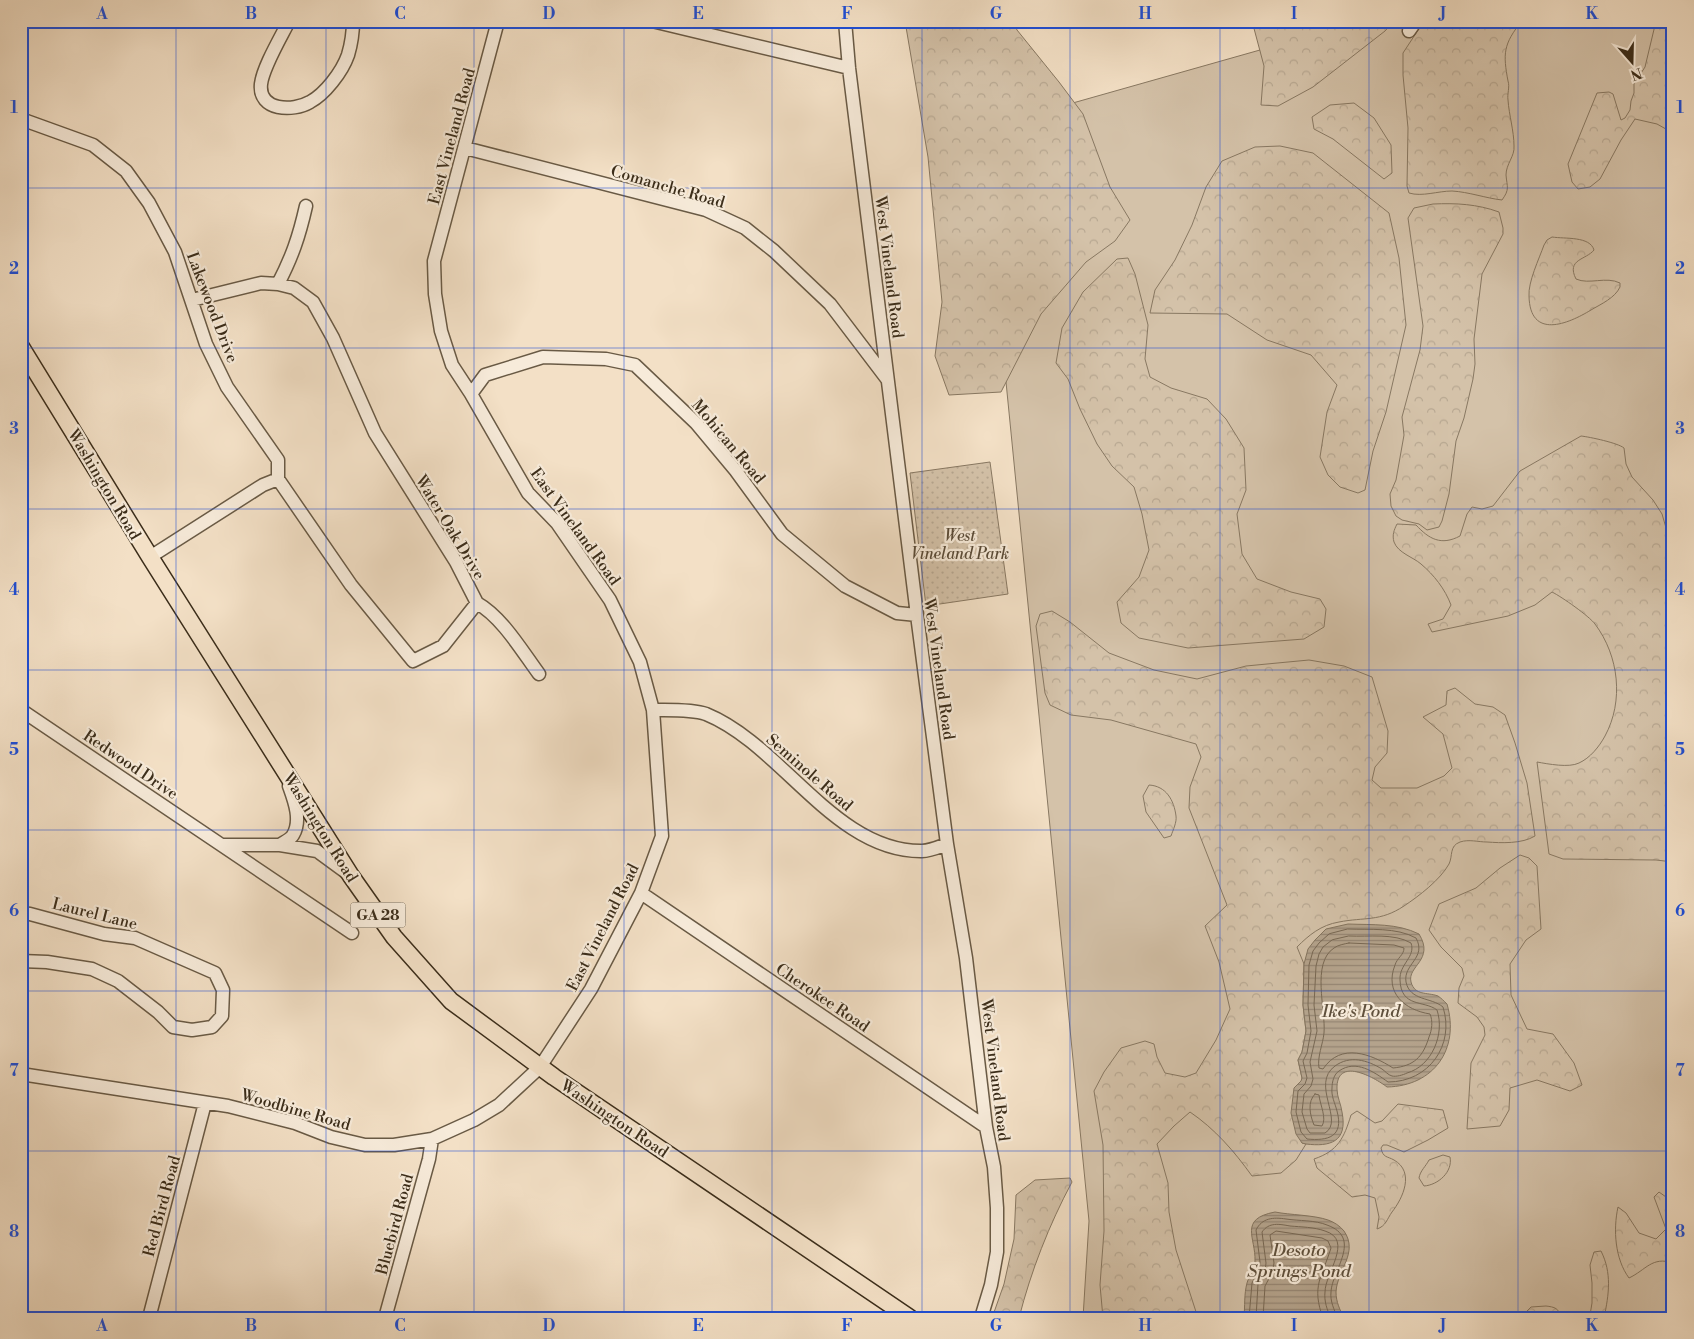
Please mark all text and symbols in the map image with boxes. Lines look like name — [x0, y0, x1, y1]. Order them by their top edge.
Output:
text: A — [95, 4, 108, 24]
text: B — [245, 4, 257, 24]
text: C — [394, 4, 406, 24]
text: D — [543, 4, 556, 24]
text: E — [692, 4, 704, 24]
text: F — [841, 4, 853, 24]
text: G — [990, 4, 1003, 24]
text: H — [1138, 4, 1152, 24]
text: I — [1291, 4, 1297, 24]
text: J — [1438, 4, 1446, 24]
text: K — [1586, 4, 1600, 24]
north arrow — [1606, 38, 1656, 88]
text: N — [1628, 63, 1644, 84]
street label: East Vineland Road — [424, 66, 480, 207]
text: 1 — [10, 98, 18, 118]
text: 1 — [1676, 98, 1684, 118]
street label: Comanche Road — [608, 161, 727, 213]
street label: West Vineland Road — [870, 194, 908, 339]
street label: Lakewood Drive — [182, 249, 242, 366]
text: 2 — [9, 259, 19, 279]
text: 2 — [1675, 259, 1685, 279]
street label: Mohican Road — [687, 395, 769, 488]
text: 3 — [9, 419, 19, 439]
text: 3 — [1675, 419, 1685, 439]
street label: Washington Road — [63, 425, 145, 544]
street label: East Vineland Road — [526, 464, 625, 589]
street label: Water Oak Drive — [411, 471, 489, 583]
park label: West Vineland Park — [911, 526, 1009, 564]
text: 4 — [9, 580, 20, 600]
text: 4 — [1675, 580, 1686, 600]
street label: West Vineland Road — [919, 596, 959, 741]
street label: Redwood Drive — [79, 726, 182, 804]
street label: Seminole Road — [762, 730, 857, 816]
text: 5 — [9, 740, 19, 760]
text: 5 — [1675, 740, 1685, 760]
street label: Washington Road — [278, 768, 362, 886]
street label: East Vineland Road — [562, 860, 644, 995]
street label: Laurel Lane — [50, 894, 139, 934]
text: 6 — [9, 901, 19, 921]
text: 6 — [1675, 901, 1685, 921]
road number: GA 28 — [350, 902, 406, 928]
street label: Cherokee Road — [772, 959, 873, 1037]
street label: West Vineland Road — [976, 997, 1014, 1142]
water label: Ike's Pond — [1321, 1000, 1401, 1023]
text: 7 — [9, 1061, 19, 1081]
text: 7 — [1675, 1061, 1685, 1081]
street label: Washington Road — [556, 1075, 672, 1162]
street label: Woodbine Road — [238, 1085, 353, 1135]
street label: Red Bird Road — [139, 1153, 185, 1259]
street label: Bluebird Road — [372, 1172, 418, 1278]
text: 8 — [9, 1222, 19, 1242]
text: 8 — [1675, 1222, 1685, 1242]
water label: Desoto Springs Pond — [1247, 1239, 1352, 1283]
text: A — [95, 1316, 108, 1336]
text: B — [245, 1316, 257, 1336]
text: C — [394, 1316, 406, 1336]
text: D — [543, 1316, 556, 1336]
text: E — [692, 1316, 704, 1336]
text: F — [841, 1316, 853, 1336]
text: G — [990, 1316, 1003, 1336]
text: H — [1138, 1316, 1152, 1336]
text: I — [1291, 1316, 1297, 1336]
text: J — [1438, 1316, 1446, 1336]
text: K — [1586, 1316, 1600, 1336]

